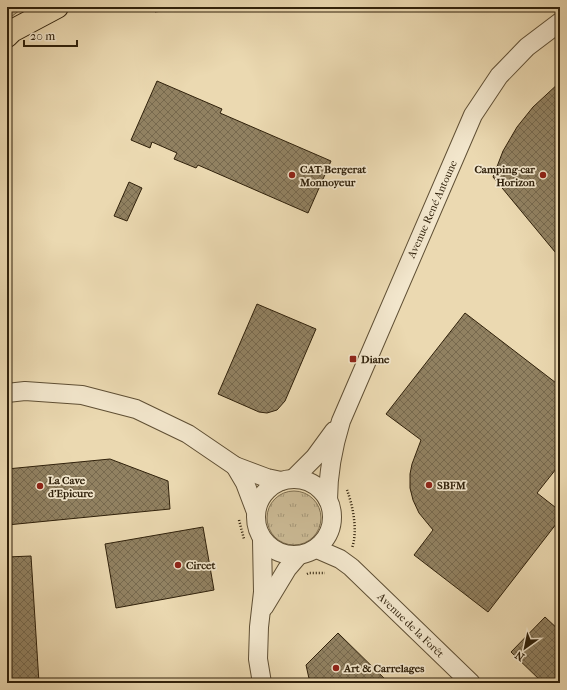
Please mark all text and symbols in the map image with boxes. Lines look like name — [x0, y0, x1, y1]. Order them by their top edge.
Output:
scale bar — [24, 22, 77, 48]
text: 20 m — [30, 29, 55, 43]
street label: Avenue René Antoune — [405, 158, 460, 261]
place label: CAT Bergerat Monnoyeur — [299, 163, 367, 189]
place label: Camping-car Horizon — [474, 163, 536, 189]
marker: CAT Bergerat Monnoyeur — [287, 170, 297, 180]
marker: Camping-car Horizon — [538, 170, 548, 180]
place label: Diane — [360, 353, 390, 366]
marker: Diane — [348, 354, 358, 364]
place label: La Cave d'Epicure — [48, 474, 94, 500]
place label: SBFM — [437, 479, 466, 492]
marker: SBFM — [424, 480, 434, 490]
marker: La Cave d'Epicure — [35, 481, 45, 491]
place label: Circet — [186, 559, 217, 572]
marker: Circet — [173, 560, 183, 570]
street label: Avenue de la Forêt — [374, 590, 447, 660]
north arrow — [505, 628, 545, 668]
text: N — [512, 648, 527, 664]
place label: Art & Carrelages — [343, 662, 424, 675]
marker: Art & Carrelages — [331, 663, 341, 673]

